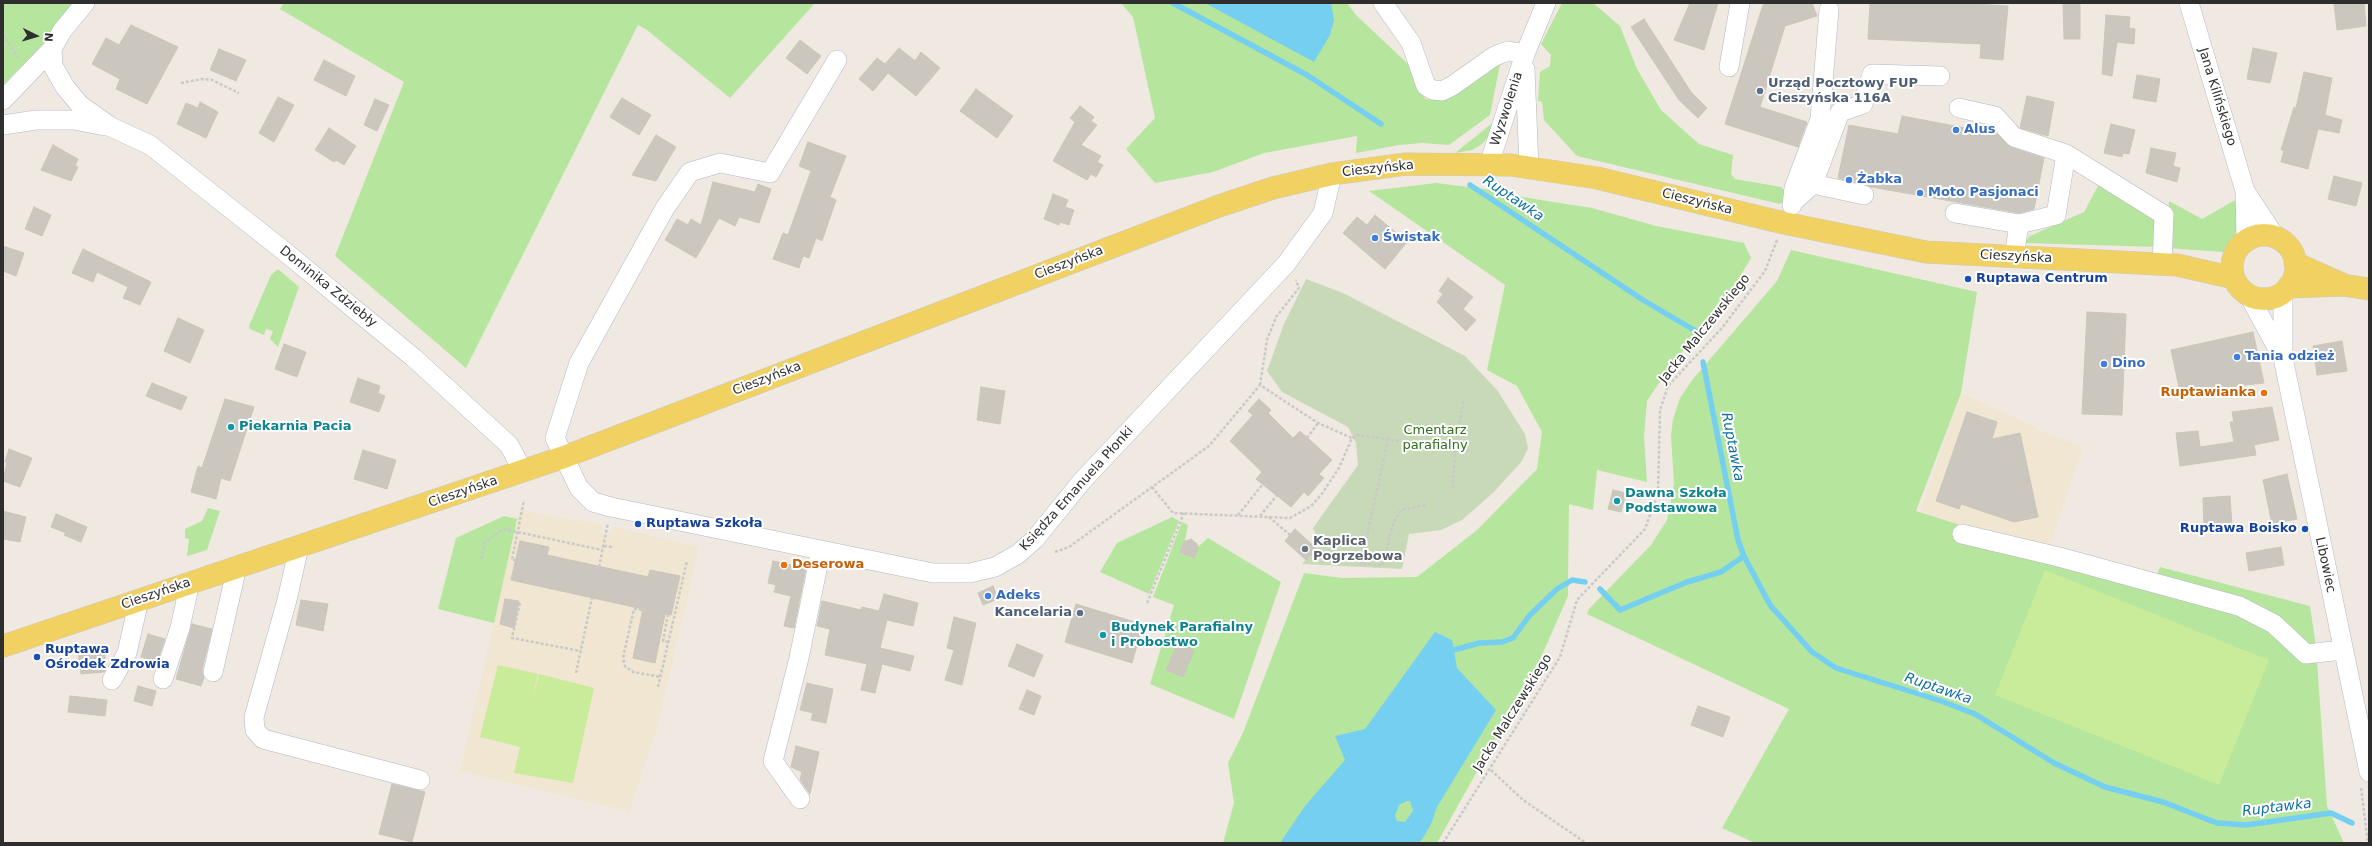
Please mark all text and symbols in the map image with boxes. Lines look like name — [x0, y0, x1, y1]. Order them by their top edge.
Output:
north arrow — [16, 16, 56, 56]
text: N — [42, 32, 55, 42]
street label: Jana Kilińskiego — [2195, 46, 2239, 148]
street label: Wyzwolenia — [1488, 70, 1526, 148]
place label: Urząd Pocztowy FUP Cieszyńska 116A — [1768, 76, 1918, 107]
marker: Urząd Pocztowy FUP Cieszyńska 116A — [1755, 86, 1765, 96]
place label: Alus — [1964, 122, 1996, 138]
marker: Alus — [1951, 125, 1961, 135]
street label: Cieszyńska — [1341, 157, 1415, 181]
place label: Żabka — [1857, 172, 1902, 188]
water label: Ruptawka — [1479, 173, 1547, 225]
marker: Żabka — [1844, 175, 1854, 185]
place label: Moto Pasjonaci — [1928, 185, 2039, 201]
street label: Cieszyńska — [1660, 186, 1734, 218]
marker: Moto Pasjonaci — [1915, 188, 1925, 198]
place label: Świstak — [1383, 230, 1440, 246]
marker: Świstak — [1370, 233, 1380, 243]
street label: Dominika Zdziebły — [276, 243, 380, 331]
street label: Cieszyńska — [1032, 243, 1106, 283]
street label: Cieszyńska — [1980, 247, 2052, 267]
street label: Jacka Malczewskiego — [1656, 271, 1754, 387]
place label: Ruptawa Centrum — [1976, 271, 2108, 287]
marker: Ruptawa Centrum — [1963, 274, 1973, 284]
place label: Tania odzież — [2245, 349, 2335, 365]
marker: Tania odzież — [2232, 352, 2242, 362]
place label: Dino — [2112, 356, 2145, 372]
street label: Cieszyńska — [730, 359, 804, 399]
marker: Dino — [2099, 359, 2109, 369]
place label: Ruptawianka — [2161, 385, 2256, 401]
marker: Ruptawianka — [2259, 388, 2269, 398]
water label: Ruptawka — [1717, 411, 1747, 483]
place label: Piekarnia Pacia — [239, 419, 352, 435]
marker: Piekarnia Pacia — [226, 422, 236, 432]
park label: Cmentarz parafialny — [1402, 423, 1468, 454]
street label: Księdza Emanuela Płonki — [1017, 424, 1137, 554]
street label: Cieszyńska — [426, 473, 500, 511]
place label: Dawna Szkoła Podstawowa — [1625, 486, 1727, 517]
marker: Dawna Szkoła Podstawowa — [1612, 496, 1622, 506]
place label: Ruptawa Szkoła — [646, 516, 763, 532]
marker: Ruptawa Szkoła — [633, 519, 643, 529]
place label: Ruptawa Boisko — [2180, 521, 2297, 537]
marker: Ruptawa Boisko — [2300, 524, 2310, 534]
place label: Kaplica Pogrzebowa — [1313, 534, 1403, 565]
street label: Libowiec — [2312, 536, 2338, 594]
marker: Kaplica Pogrzebowa — [1300, 544, 1310, 554]
place label: Deserowa — [792, 557, 864, 573]
marker: Deserowa — [779, 560, 789, 570]
street label: Cieszyńska — [119, 575, 193, 613]
place label: Adeks — [996, 588, 1041, 604]
marker: Adeks — [983, 591, 993, 601]
place label: Kancelaria — [995, 605, 1072, 621]
marker: Kancelaria — [1075, 608, 1085, 618]
place label: Budynek Parafialny i Probostwo — [1111, 620, 1253, 651]
marker: Budynek Parafialny i Probostwo — [1098, 630, 1108, 640]
place label: Ruptawa Ośrodek Zdrowia — [45, 642, 170, 673]
street label: Jacka Malczewskiego — [1470, 651, 1556, 775]
marker: Ruptawa Ośrodek Zdrowia — [32, 652, 42, 662]
water label: Ruptawka — [1902, 670, 1974, 708]
water label: Ruptawka — [2241, 795, 2313, 821]

